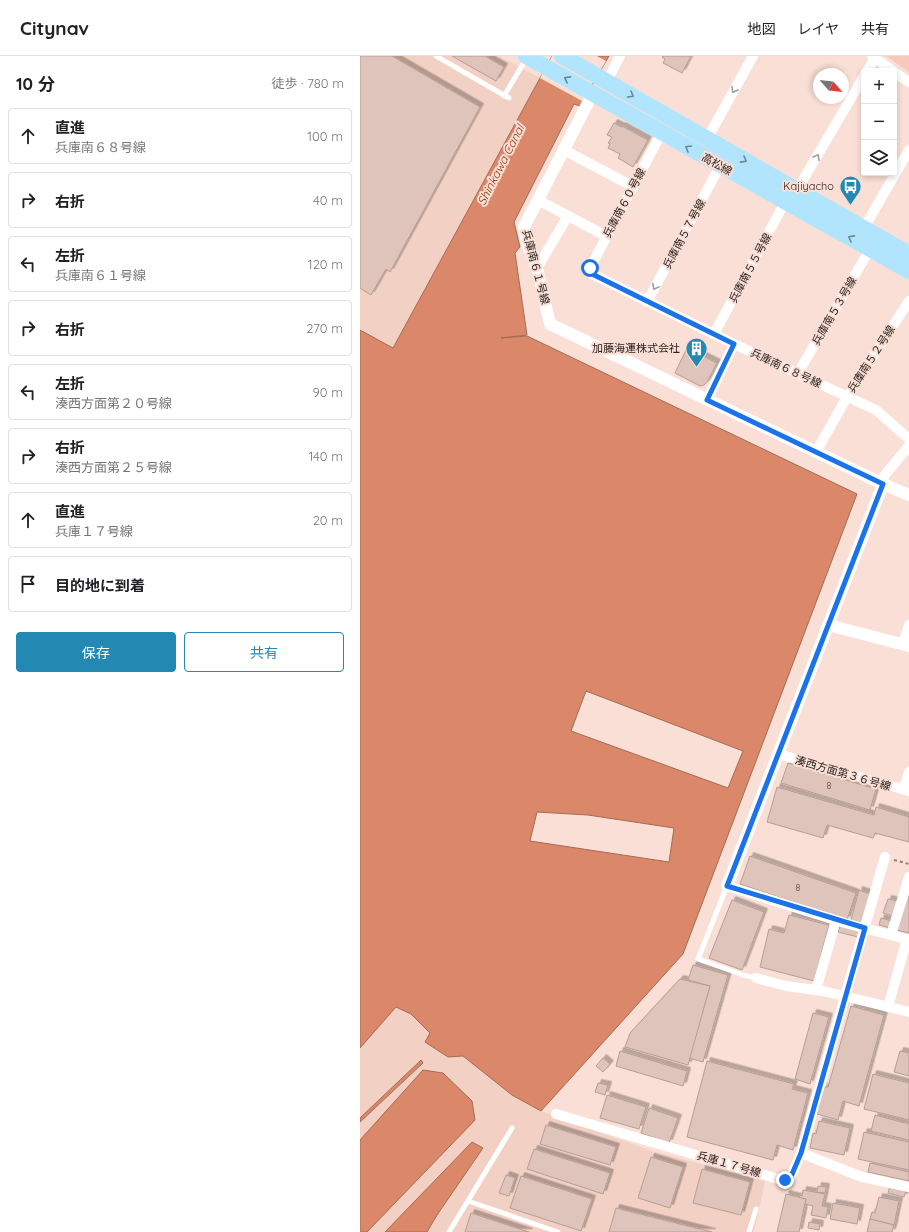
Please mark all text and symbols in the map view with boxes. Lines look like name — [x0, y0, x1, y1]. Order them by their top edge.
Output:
text: Citynav — [20, 16, 89, 40]
text: 地図 — [747, 20, 775, 38]
text: レイヤ — [797, 20, 839, 38]
text: 共有 — [861, 20, 889, 38]
north arrow — [813, 68, 849, 104]
map controls — [861, 68, 897, 176]
button: + — [861, 68, 897, 104]
text: 10 分 — [16, 73, 55, 94]
text: 徒歩 · 780 m — [272, 75, 344, 91]
one-way arrow — [564, 76, 572, 84]
one-way arrow — [732, 86, 739, 93]
one-way arrow — [627, 91, 634, 98]
button: − — [861, 104, 897, 140]
text: 直進 — [55, 118, 85, 137]
water label: Shinkawa Canal — [474, 121, 528, 208]
icon: ahead — [17, 125, 39, 147]
text: 100 m — [307, 128, 343, 144]
text: 兵庫南６８号線 — [55, 139, 146, 155]
button: layers — [861, 140, 897, 176]
one-way arrow — [685, 145, 692, 152]
street label: 高松線 — [699, 150, 735, 178]
one-way arrow — [812, 154, 819, 161]
one-way arrow — [740, 156, 747, 163]
street label: 兵庫南６０号線 — [600, 166, 648, 240]
bus stop icon: Kajiyacho — [837, 173, 863, 206]
place label: Kajiyacho — [783, 179, 834, 193]
icon: right — [17, 189, 39, 211]
text: 右折 — [55, 192, 85, 211]
text: 40 m — [313, 192, 343, 208]
street label: 兵庫南５７号線 — [660, 197, 708, 271]
street label: 兵庫南６１号線 — [519, 228, 553, 306]
street label: 兵庫南５５号線 — [726, 231, 774, 305]
one-way arrow — [848, 236, 855, 243]
text: 左折 — [55, 246, 85, 265]
icon: left — [17, 253, 39, 275]
text: 120 m — [308, 256, 343, 272]
route start — [581, 259, 599, 277]
text: 兵庫南６１号線 — [55, 267, 146, 283]
street label: 兵庫南５３号線 — [809, 274, 859, 348]
one-way arrow — [653, 283, 660, 290]
icon: right — [17, 317, 39, 339]
text: 右折 — [55, 320, 85, 339]
text: 270 m — [306, 320, 343, 336]
street label: 兵庫南５２号線 — [844, 323, 898, 395]
building icon: 加藤海運株式会社 — [683, 335, 709, 368]
place label: 加藤海運株式会社 — [592, 341, 680, 355]
street label: 兵庫南６８号線 — [748, 345, 824, 391]
text: 左折 — [55, 374, 85, 393]
icon: left — [17, 381, 39, 403]
text: 90 m — [313, 384, 343, 400]
text: 湊西方面第２０号線 — [55, 395, 172, 411]
text: 右折 — [55, 438, 85, 457]
icon: right — [17, 445, 39, 467]
text: 140 m — [308, 448, 343, 464]
text: 湊西方面第２５号線 — [55, 459, 172, 475]
text: 直進 — [55, 502, 85, 521]
icon: ahead — [17, 509, 39, 531]
text: 20 m — [313, 512, 343, 528]
text: 兵庫１７号線 — [55, 523, 133, 539]
icon: arrive — [17, 573, 39, 595]
text: 目的地に到着 — [55, 576, 145, 595]
button: 保存 — [16, 632, 176, 672]
button: 共有 — [184, 632, 344, 672]
street label: 湊西方面第３６号線 — [793, 753, 893, 793]
house number: 8 — [827, 780, 832, 791]
house number: 8 — [796, 882, 801, 893]
street label: 兵庫１７号線 — [695, 1148, 763, 1180]
route end — [776, 1171, 794, 1189]

